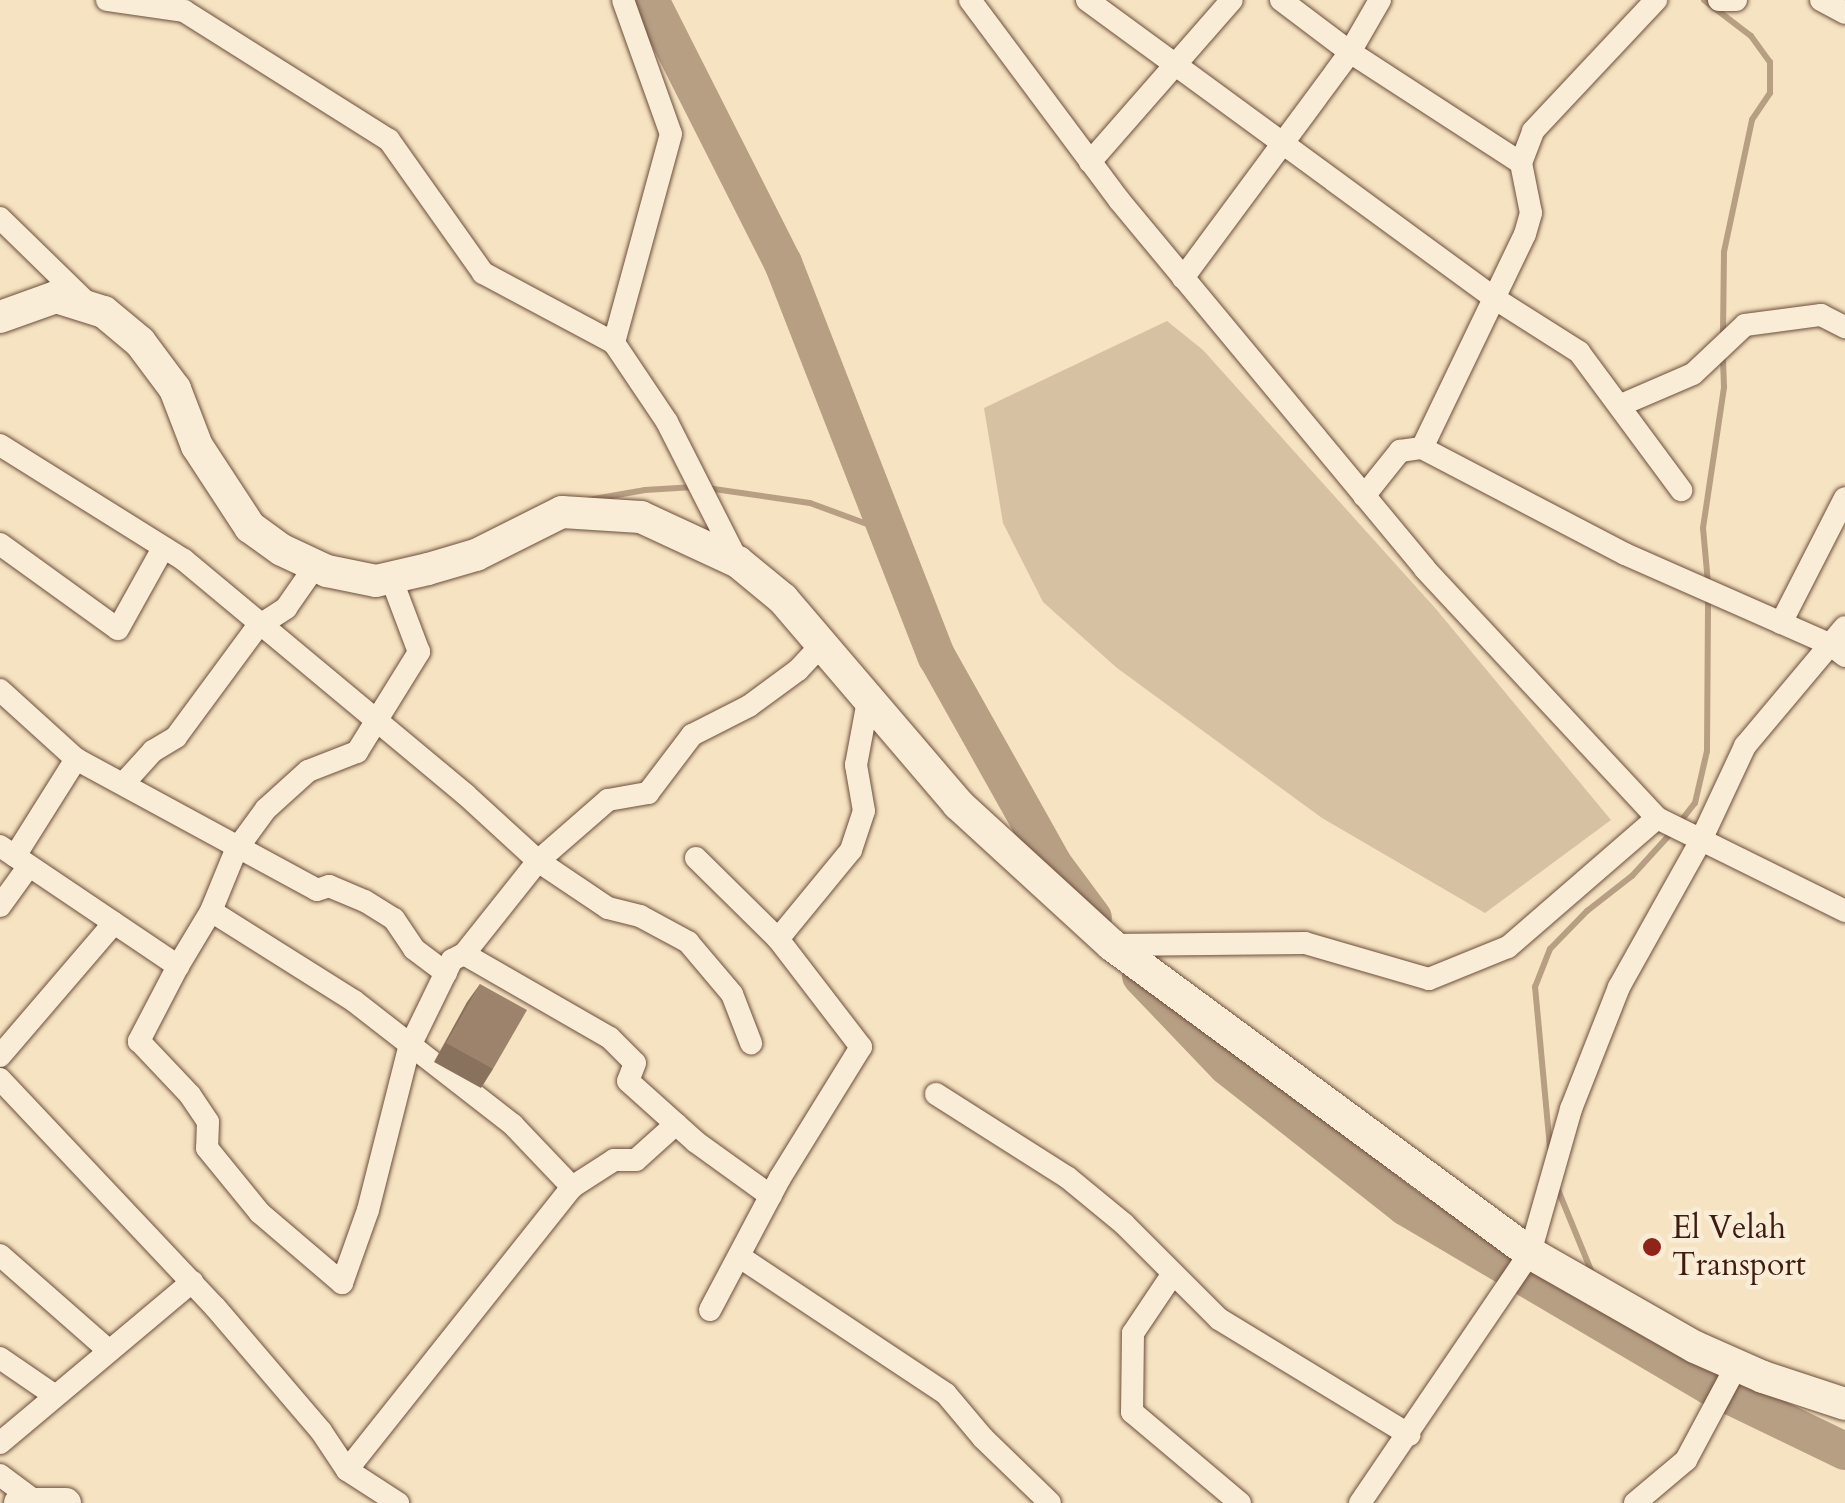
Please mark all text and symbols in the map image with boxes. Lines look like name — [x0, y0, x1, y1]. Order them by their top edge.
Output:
place label: El Velah Transport — [1672, 1210, 1806, 1285]
marker: El Velah Transport — [1641, 1236, 1663, 1258]

